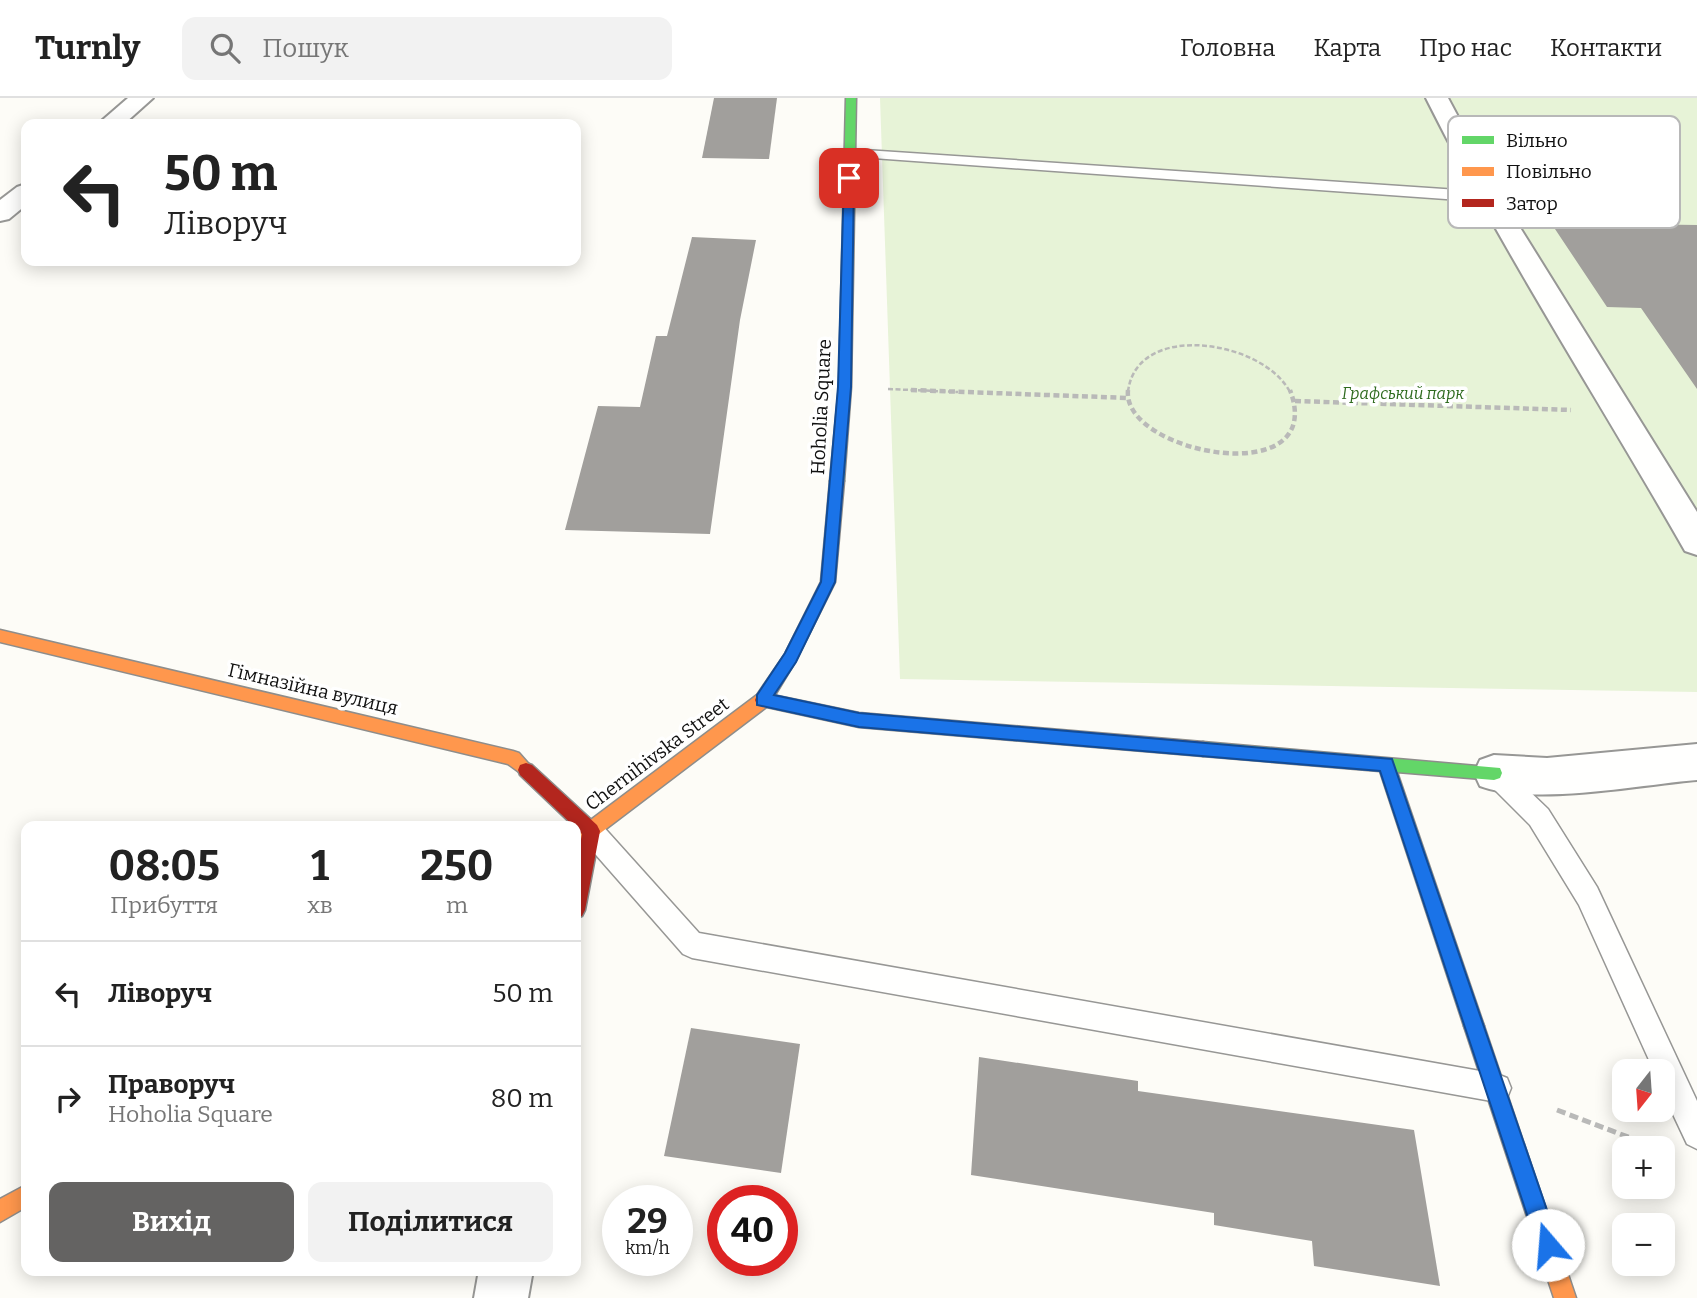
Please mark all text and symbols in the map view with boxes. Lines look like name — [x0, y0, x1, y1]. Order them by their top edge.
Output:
search box — [182, 17, 672, 80]
text: Turnly — [35, 28, 140, 68]
icon: search — [206, 29, 244, 67]
text: Пошук — [262, 33, 349, 64]
text: Головна — [1180, 34, 1275, 62]
text: Карта — [1313, 34, 1381, 62]
text: Про нас — [1419, 34, 1512, 62]
text: Контакти — [1550, 34, 1662, 62]
legend — [1448, 116, 1680, 228]
text: Вільно — [1506, 129, 1568, 152]
text: 50 m — [164, 144, 277, 203]
icon: left — [49, 147, 140, 238]
pin — [819, 148, 879, 208]
icon: arrive — [830, 159, 868, 197]
text: Повільно — [1506, 160, 1592, 183]
text: Затор — [1506, 192, 1558, 215]
text: Ліворуч — [164, 204, 287, 242]
street label: Hoholia Square — [806, 338, 836, 476]
park label: Графський парк — [1342, 384, 1465, 403]
street label: Гімназійна вулиця — [226, 658, 400, 720]
street label: Chernihivska Street — [581, 693, 733, 815]
text: 08:05 — [108, 841, 220, 891]
text: 1 — [311, 841, 329, 891]
text: 250 — [420, 841, 494, 891]
text: Прибуття — [110, 891, 218, 919]
text: хв — [307, 891, 333, 919]
text: m — [446, 891, 468, 919]
icon: left — [49, 975, 87, 1013]
text: Ліворуч — [108, 978, 212, 1009]
text: 50 m — [492, 978, 553, 1009]
north arrow — [1612, 1059, 1675, 1122]
map controls — [1612, 1059, 1675, 1276]
text: Праворуч — [108, 1069, 235, 1100]
icon: right — [49, 1080, 87, 1118]
text: 80 m — [491, 1083, 553, 1114]
text: Hoholia Square — [108, 1100, 273, 1128]
button: + — [1612, 1136, 1675, 1199]
button: Вихід — [49, 1182, 294, 1262]
button: Поділитися — [308, 1182, 553, 1262]
speed limit sign: 40 — [707, 1185, 798, 1276]
text: 29 — [627, 1200, 668, 1242]
position arrow — [1511, 1208, 1585, 1282]
button: − — [1612, 1213, 1675, 1276]
text: km/h — [625, 1237, 670, 1259]

